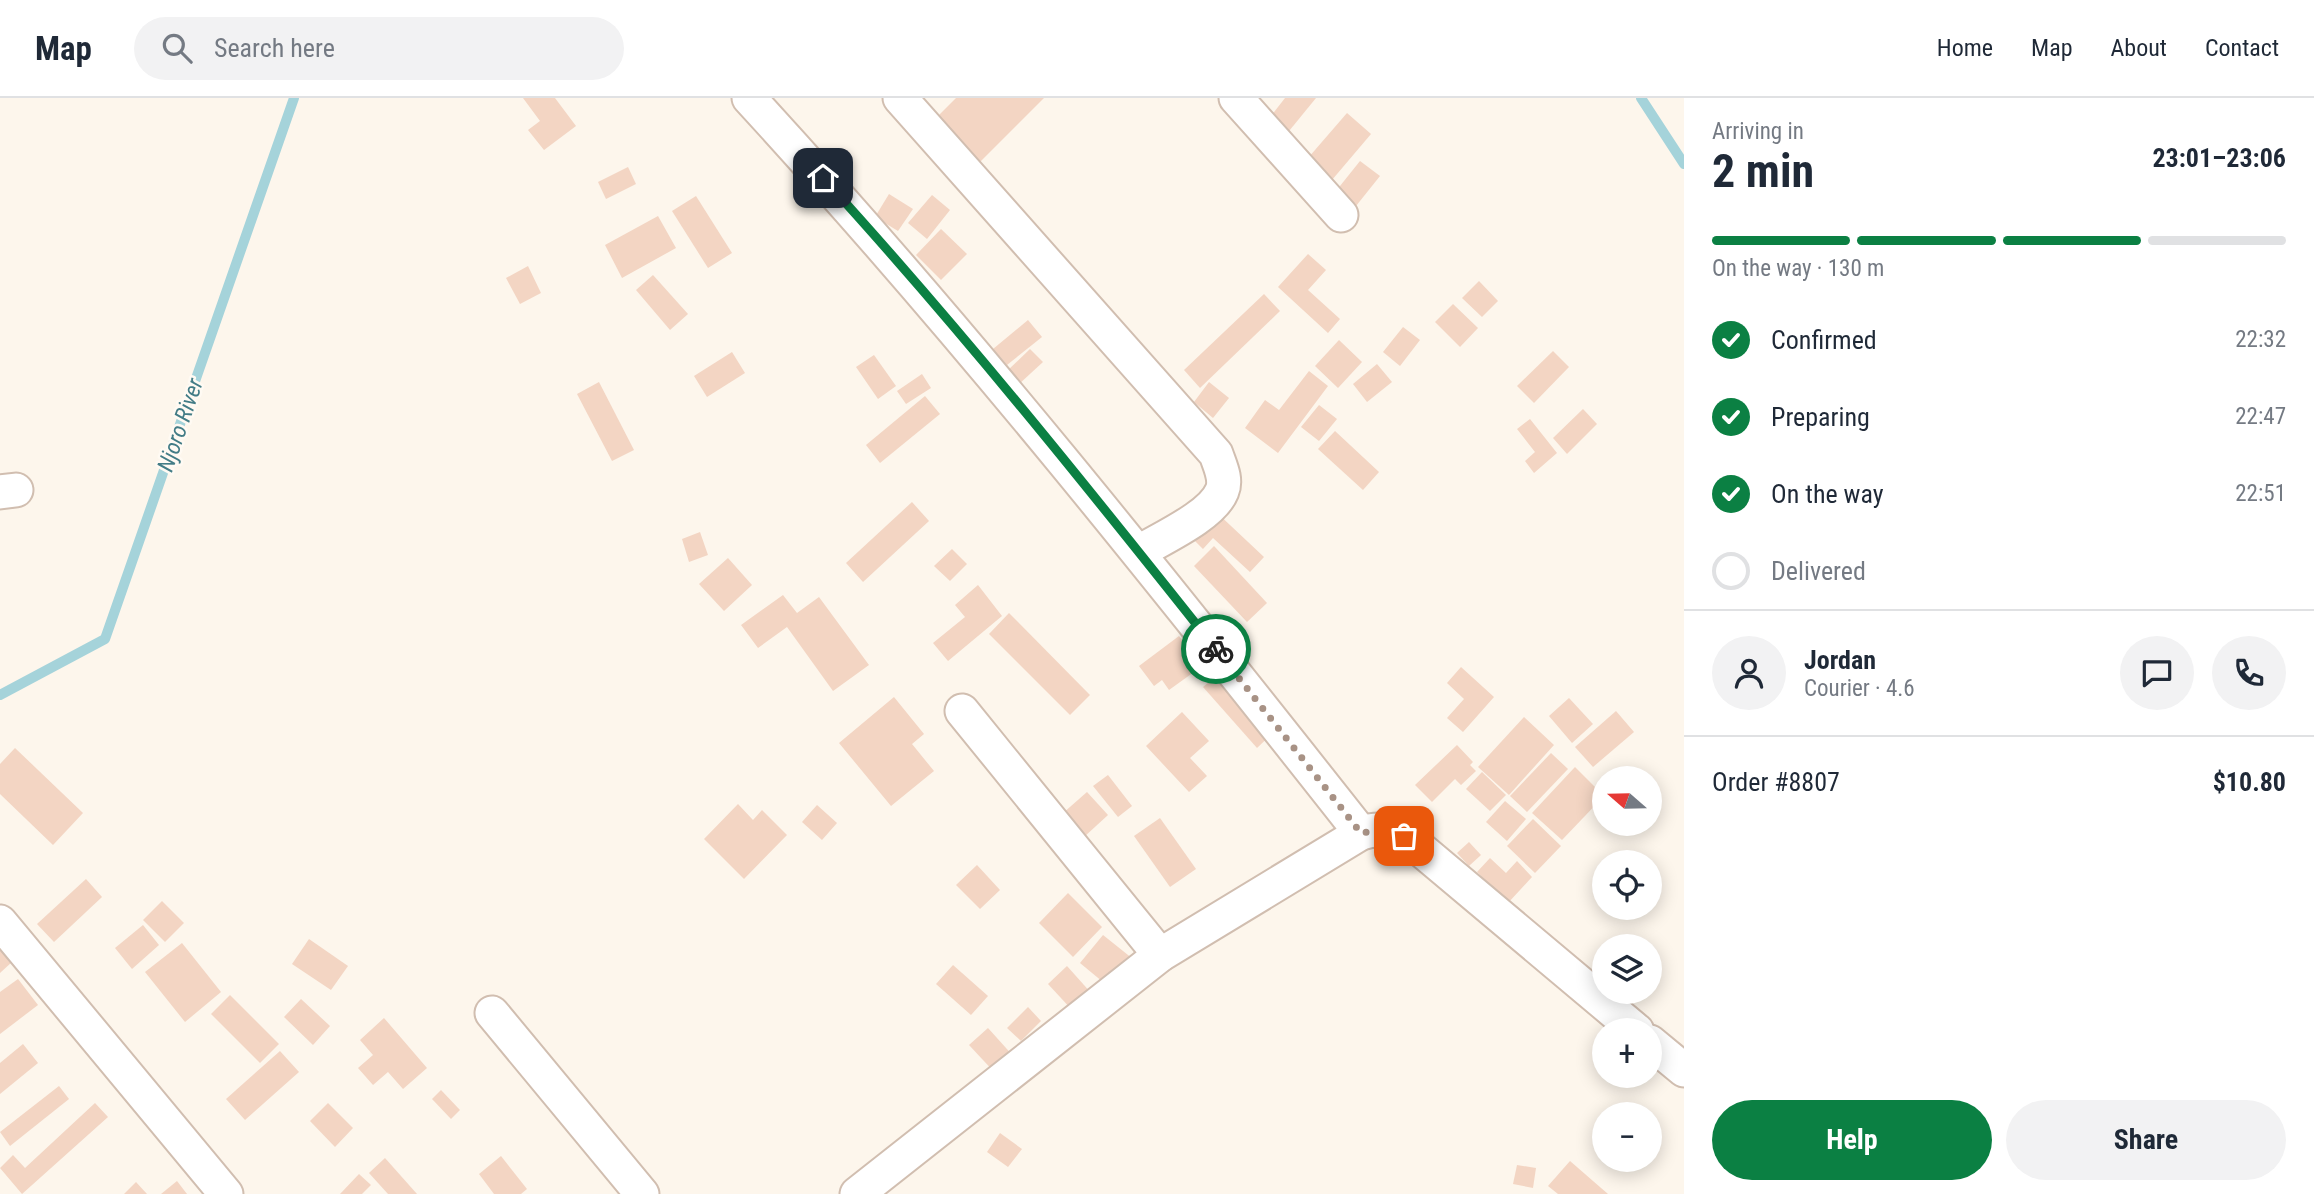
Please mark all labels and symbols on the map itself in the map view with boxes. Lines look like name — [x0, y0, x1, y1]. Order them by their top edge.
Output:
pin — [793, 148, 853, 208]
water label: Njoro River — [152, 374, 209, 475]
courier — [1181, 614, 1251, 684]
north arrow — [1592, 766, 1662, 836]
pin — [1374, 806, 1434, 866]

